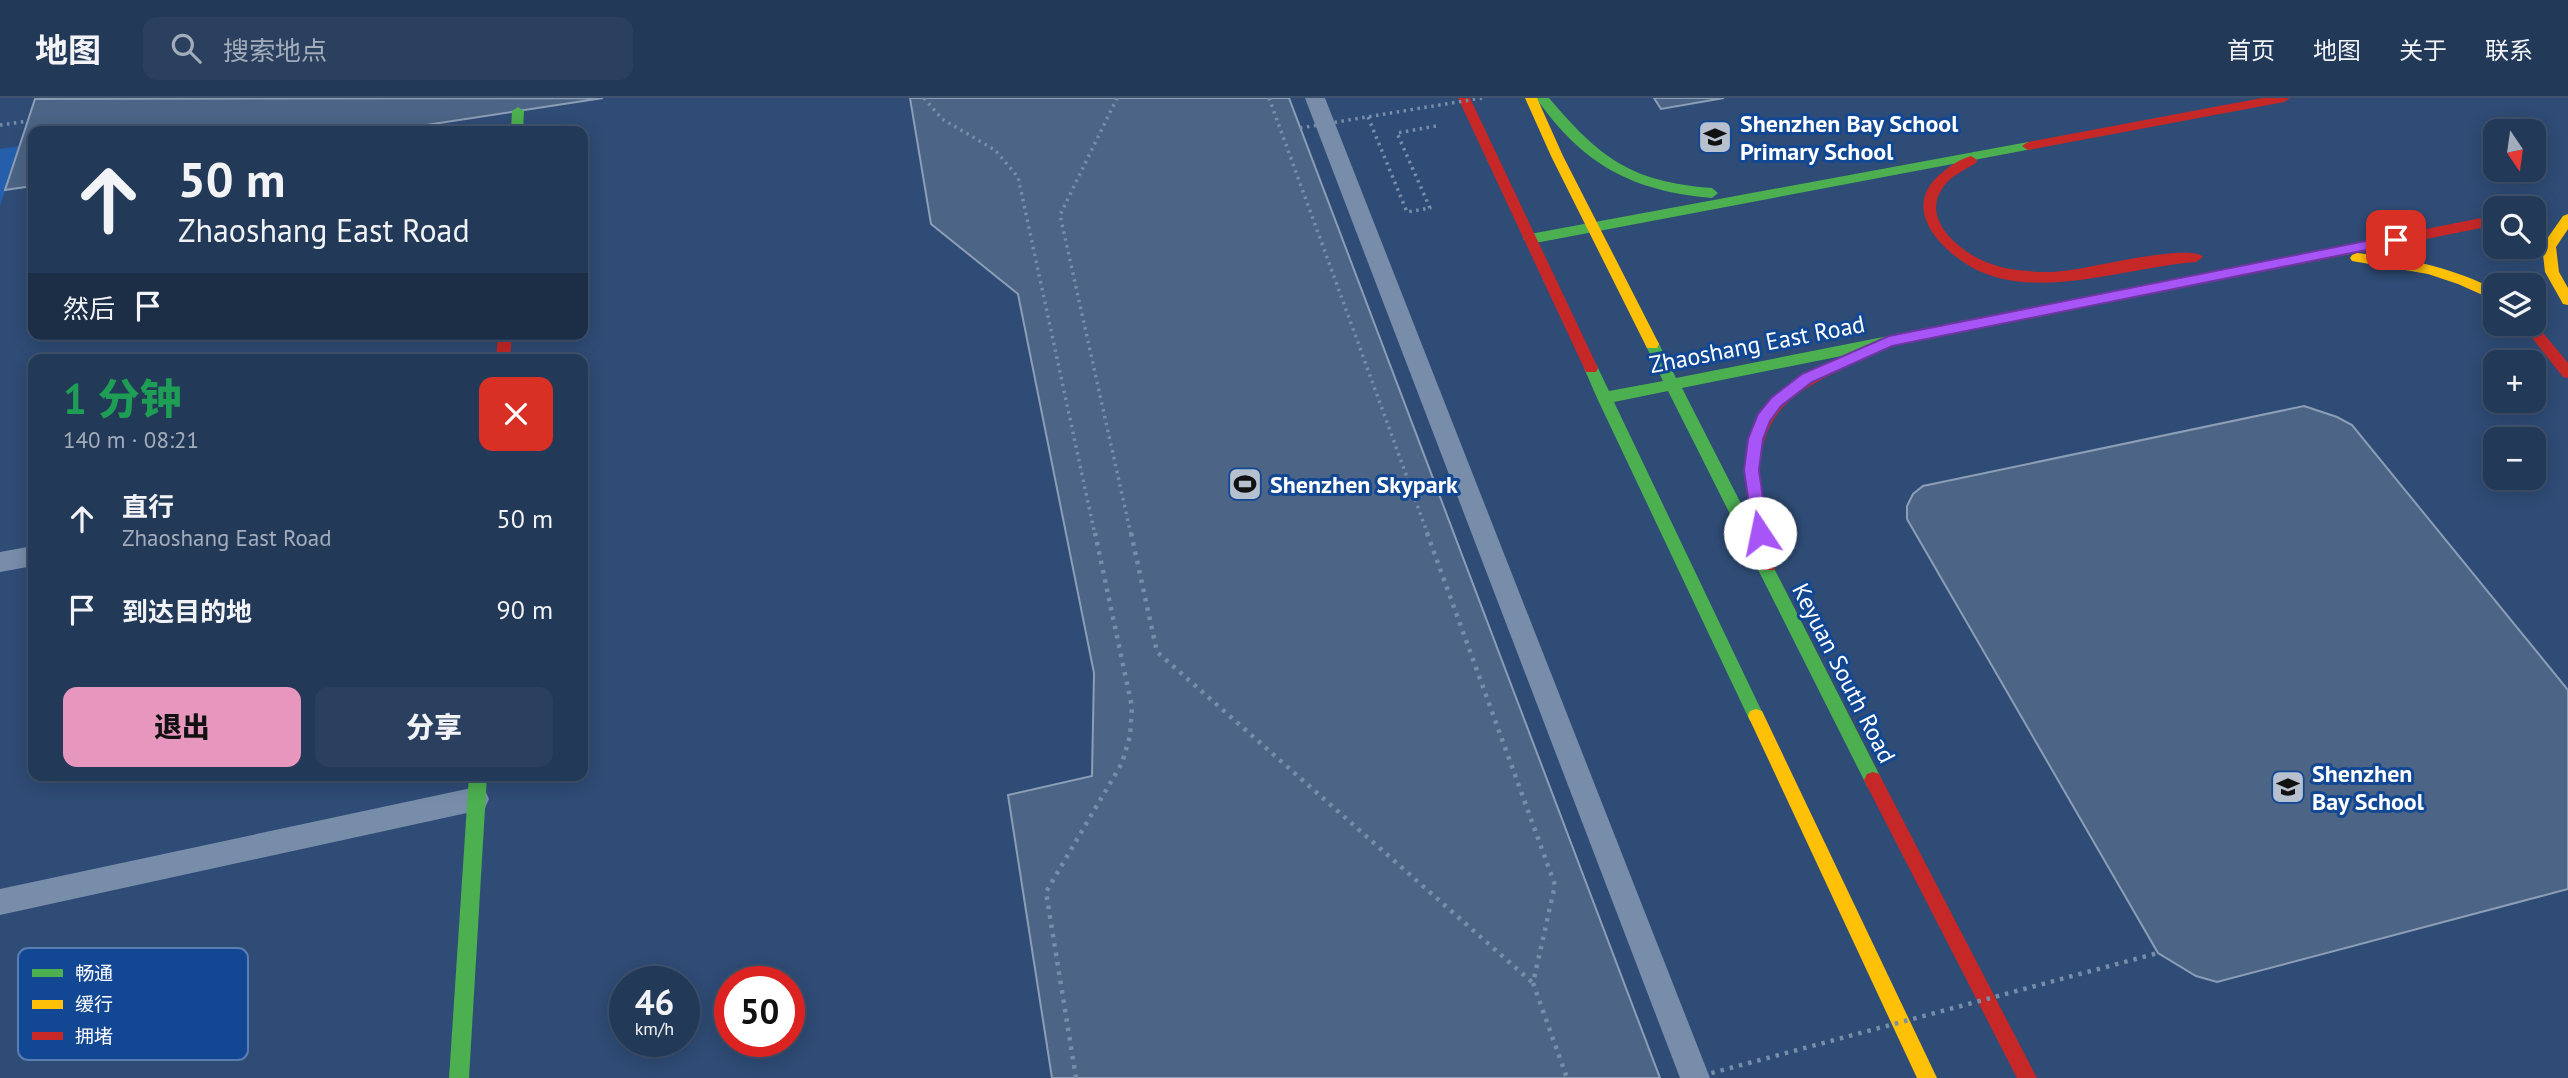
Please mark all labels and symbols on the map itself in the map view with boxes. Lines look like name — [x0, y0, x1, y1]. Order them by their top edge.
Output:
place label: Shenzhen Bay School Primary School — [1740, 108, 1959, 167]
school or university icon: Shenzhen Bay School Primary School — [1696, 118, 1734, 156]
north arrow — [2483, 119, 2546, 182]
pin — [2366, 210, 2426, 270]
street label: Zhaoshang East Road — [1647, 308, 1867, 380]
sports icon: Shenzhen Skypark — [1226, 465, 1264, 503]
place label: Shenzhen Skypark — [1270, 469, 1458, 500]
position arrow — [1723, 496, 1797, 570]
street label: Keyuan South Road — [1785, 578, 1903, 768]
place label: Shenzhen Bay School — [2312, 758, 2425, 817]
school or university icon: Shenzhen Bay School — [2269, 768, 2307, 806]
legend — [18, 948, 248, 1060]
text: 畅通 — [75, 961, 113, 985]
speed limit sign: 50 — [714, 966, 805, 1057]
text: 缓行 — [75, 992, 113, 1016]
text: 拥堵 — [75, 1024, 113, 1048]

